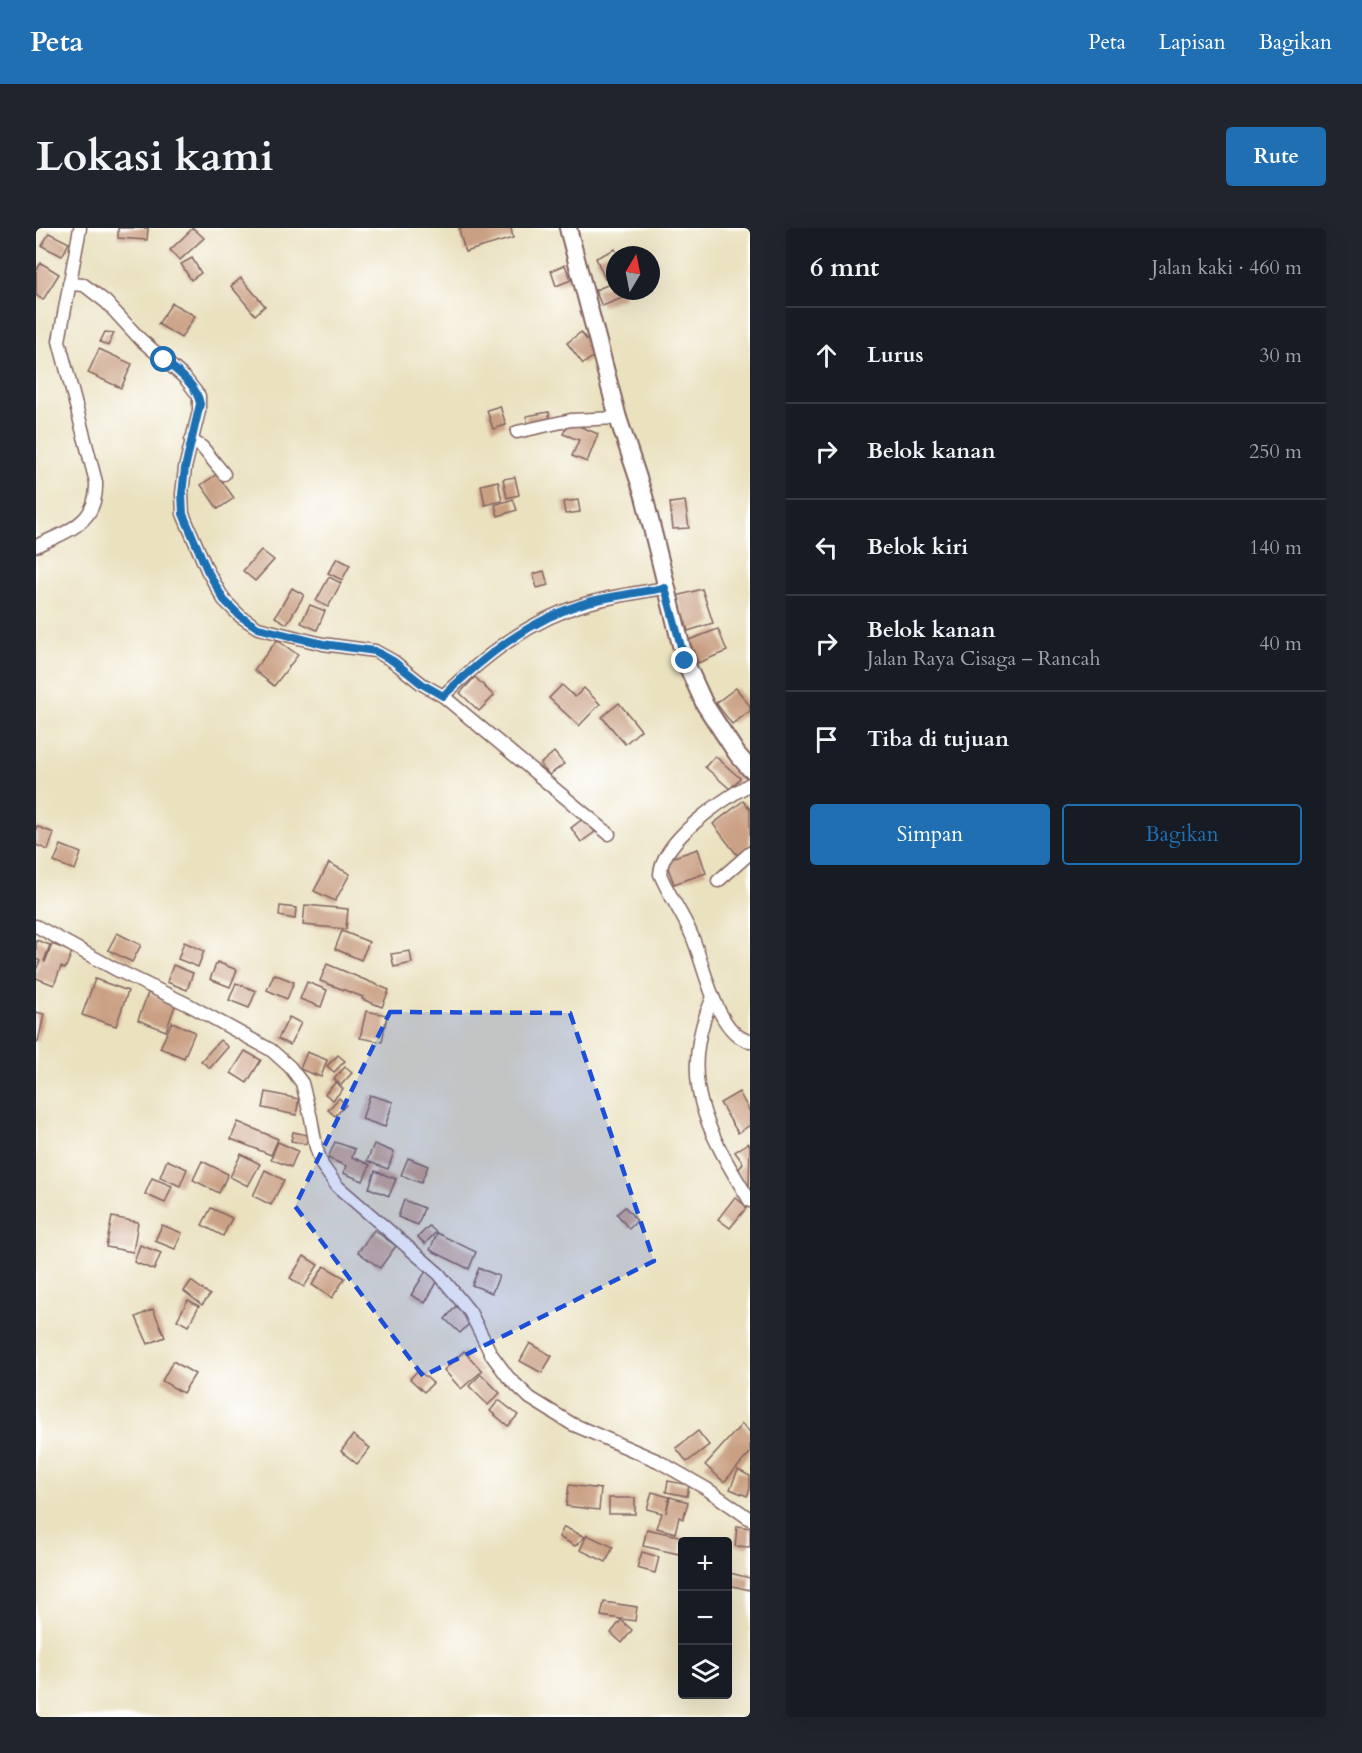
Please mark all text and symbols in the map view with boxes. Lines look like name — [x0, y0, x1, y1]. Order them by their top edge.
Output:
text: Peta — [30, 23, 83, 61]
text: Peta — [1088, 28, 1126, 57]
text: Lapisan — [1159, 28, 1226, 57]
text: Bagikan — [1259, 28, 1332, 57]
button: Rute — [1226, 127, 1326, 186]
text: Lokasi kami — [36, 128, 274, 185]
north arrow — [606, 246, 660, 300]
text: 6 mnt — [810, 250, 879, 285]
text: Jalan kaki · 460 m — [1152, 254, 1302, 281]
icon: ahead — [810, 339, 843, 372]
text: Lurus — [867, 340, 924, 370]
text: 30 m — [1259, 342, 1302, 369]
route start — [150, 346, 176, 372]
icon: right — [810, 435, 843, 468]
text: Belok kanan — [867, 436, 996, 466]
text: 250 m — [1249, 438, 1302, 465]
icon: left — [810, 531, 843, 564]
text: Belok kiri — [867, 532, 968, 562]
text: 140 m — [1249, 534, 1302, 561]
text: Belok kanan — [867, 615, 996, 645]
icon: right — [810, 627, 843, 660]
text: 40 m — [1259, 630, 1302, 657]
text: Jalan Raya Cisaga – Rancah — [867, 645, 1100, 672]
route end — [671, 647, 697, 673]
icon: arrive — [810, 723, 843, 756]
text: Tiba di tujuan — [867, 724, 1009, 754]
button: Simpan — [810, 804, 1050, 865]
button: Bagikan — [1062, 804, 1302, 865]
map controls — [678, 1537, 732, 1699]
button: + — [678, 1537, 732, 1591]
button: − — [678, 1591, 732, 1645]
button: layers — [678, 1645, 732, 1699]

